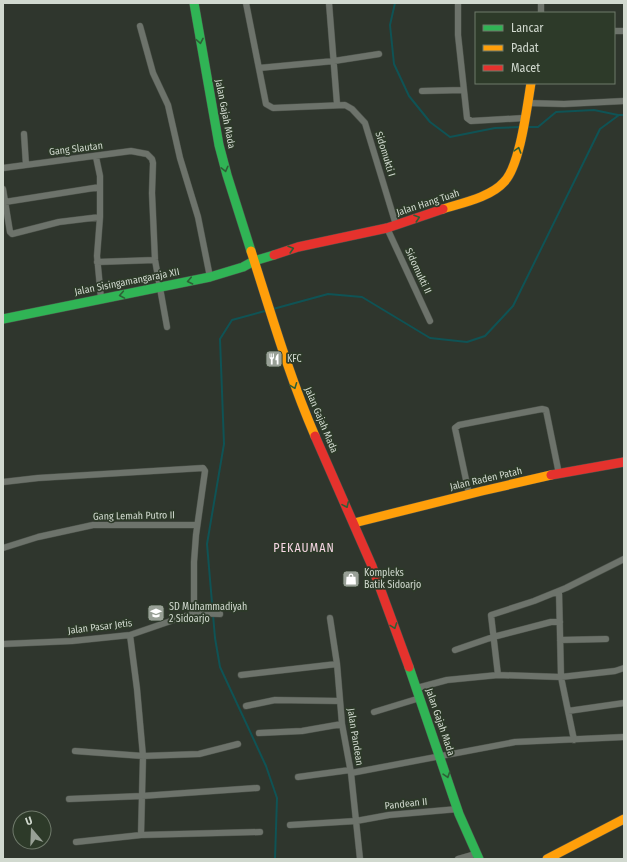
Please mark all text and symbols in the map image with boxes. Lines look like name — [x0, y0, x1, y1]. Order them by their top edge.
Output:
legend — [475, 12, 615, 84]
text: Lancar — [511, 21, 544, 35]
one-way arrow — [195, 38, 204, 45]
text: Padat — [511, 41, 539, 55]
text: Macet — [511, 61, 540, 75]
street label: Jalan Gajah Mada — [212, 78, 238, 150]
street label: Sidomukti I — [372, 130, 398, 178]
street label: Gang Slautan — [48, 140, 104, 158]
one-way arrow — [513, 147, 522, 154]
one-way arrow — [221, 166, 229, 172]
street label: Jalan Hang Tuah — [395, 187, 461, 219]
one-way arrow — [413, 214, 420, 223]
one-way arrow — [287, 246, 294, 254]
street label: Sidomukti II — [402, 246, 434, 296]
street label: Jalan Sisingamangaraja XII — [73, 266, 181, 298]
one-way arrow — [187, 277, 193, 285]
one-way arrow — [118, 290, 125, 298]
restaurant icon: KFC — [264, 349, 284, 369]
place label: KFC — [287, 353, 302, 365]
one-way arrow — [290, 382, 298, 389]
street label: Jalan Gajah Mada — [302, 385, 340, 455]
street label: Jalan Raden Patah — [449, 465, 523, 493]
one-way arrow — [342, 501, 350, 508]
street label: Gang Lemah Putro II — [93, 509, 175, 523]
district label: PEKAUMAN — [273, 541, 335, 555]
place label: Kompleks Batik Sidoarjo — [364, 567, 421, 591]
shop icon: Kompleks Batik Sidoarjo — [341, 569, 361, 589]
place label: SD Muhammadiyah 2 Sidoarjo — [169, 601, 247, 625]
school or university icon: SD Muhammadiyah 2 Sidoarjo — [146, 603, 166, 623]
street label: Jalan Pasar Jetis — [67, 617, 133, 637]
one-way arrow — [389, 622, 397, 629]
street label: Jalan Gajah Mada — [423, 687, 457, 757]
street label: Jalan Pandean — [345, 707, 365, 767]
one-way arrow — [442, 771, 450, 778]
street label: Pandean II — [384, 796, 428, 812]
north arrow — [12, 810, 52, 850]
text: U — [24, 814, 34, 828]

